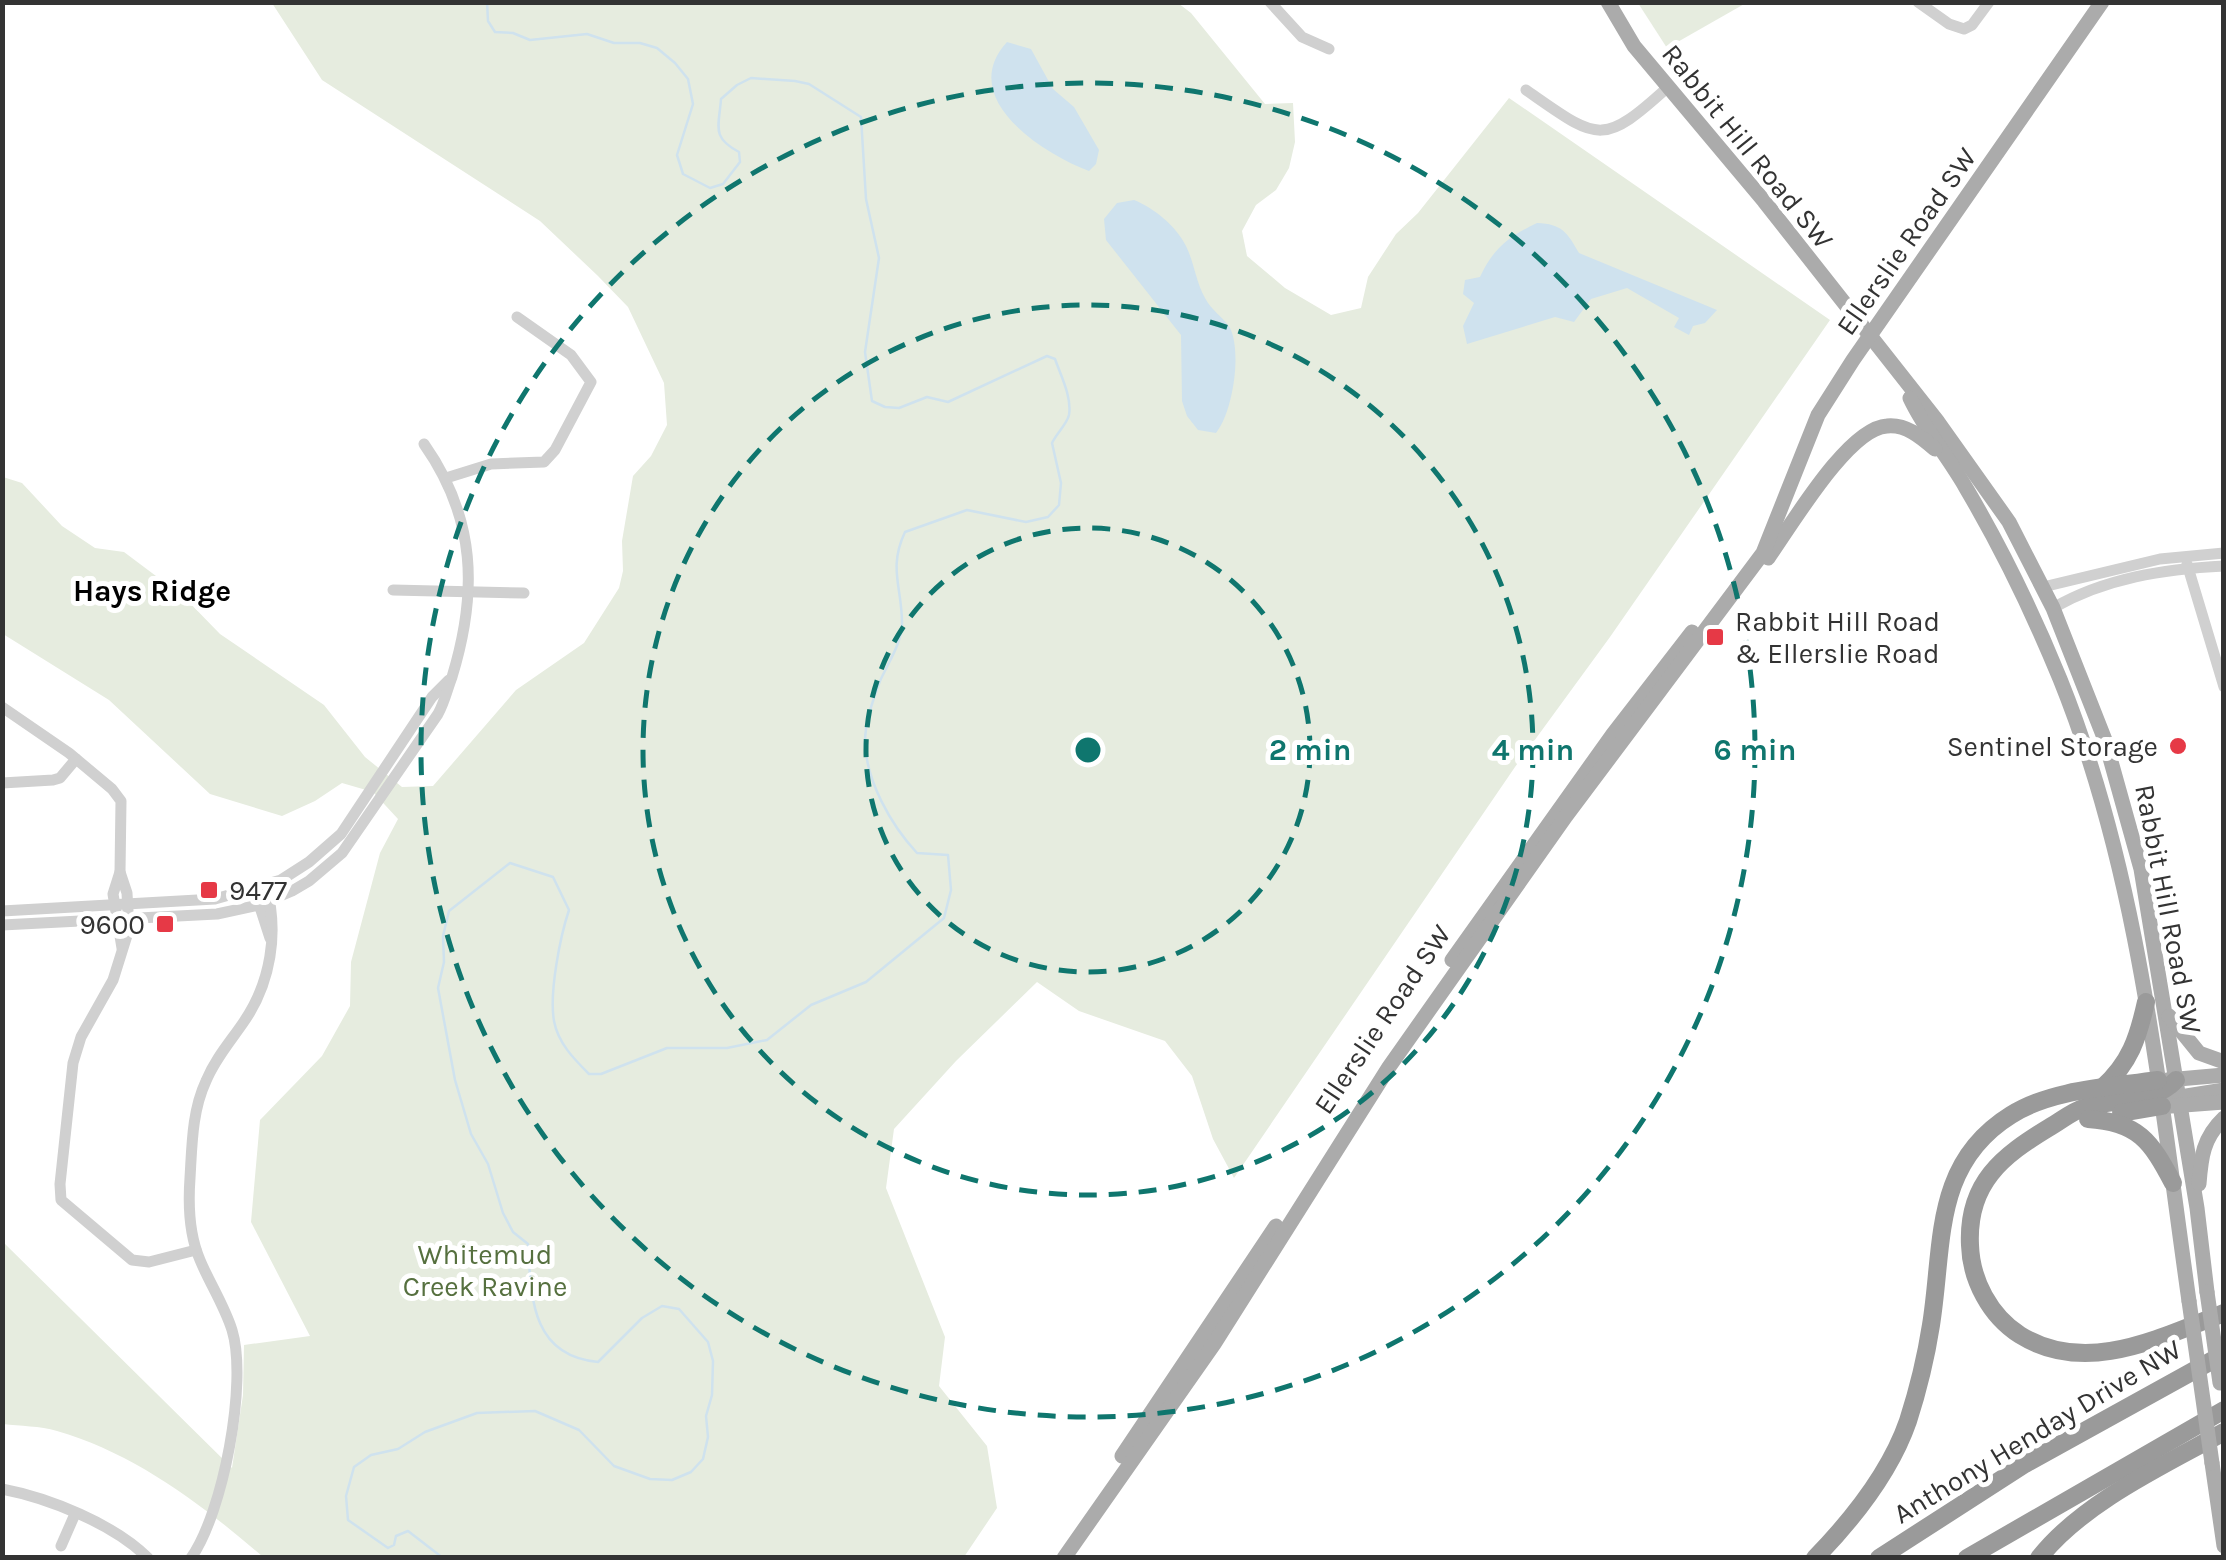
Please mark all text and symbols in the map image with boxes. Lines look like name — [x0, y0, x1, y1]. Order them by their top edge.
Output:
street label: Rabbit Hill Road SW — [1655, 37, 1840, 255]
street label: Ellerslie Road SW — [1830, 141, 1983, 341]
district label: Hays Ridge — [73, 573, 231, 609]
place label: Rabbit Hill Road & Ellerslie Road — [1735, 605, 1940, 670]
marker: Rabbit Hill Road & Ellerslie Road — [1704, 626, 1726, 648]
place label: Sentinel Storage — [1947, 730, 2158, 763]
centre of rings — [1070, 732, 1106, 768]
text: 2 min — [1269, 732, 1351, 768]
text: 4 min — [1492, 732, 1574, 768]
text: 6 min — [1714, 732, 1796, 768]
marker: Sentinel Storage — [2167, 735, 2189, 757]
street label: Rabbit Hill Road SW — [2128, 781, 2209, 1037]
place label: 9477 — [229, 874, 287, 907]
marker: 9477 — [198, 879, 220, 901]
place label: 9600 — [79, 908, 145, 941]
marker: 9600 — [154, 913, 176, 935]
street label: Ellerslie Road SW — [1307, 918, 1458, 1120]
park label: Whitemud Creek Ravine — [403, 1238, 567, 1303]
street label: Anthony Henday Drive NW — [1887, 1332, 2187, 1531]

